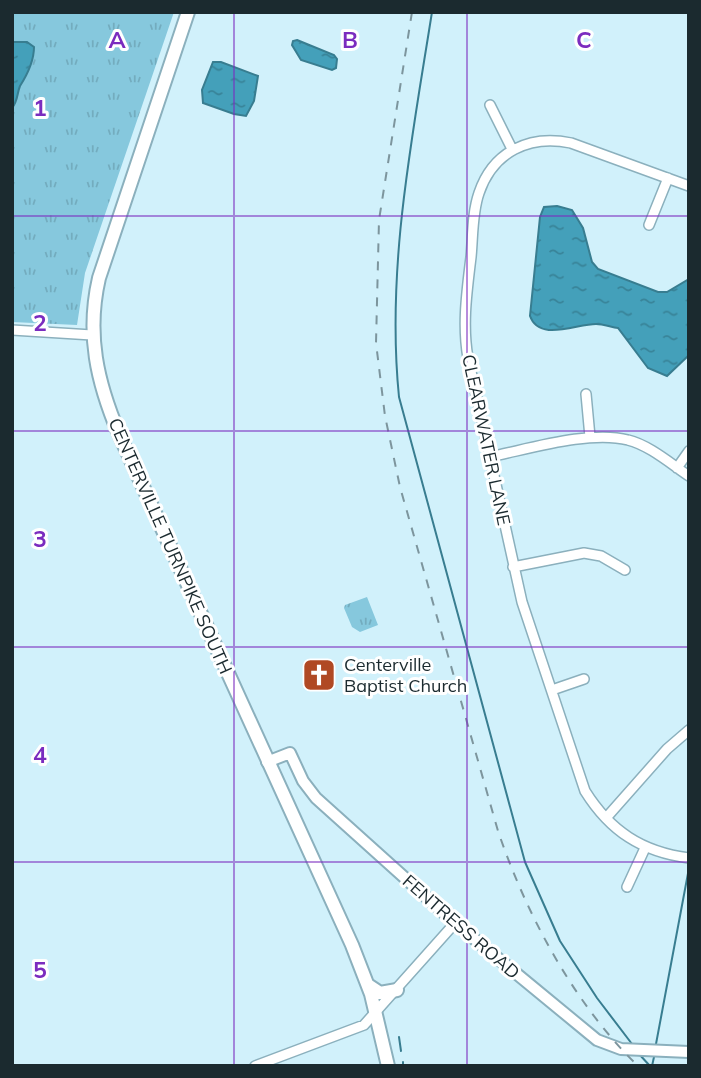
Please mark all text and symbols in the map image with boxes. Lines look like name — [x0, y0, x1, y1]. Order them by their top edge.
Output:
text: A — [108, 25, 126, 54]
text: B — [342, 25, 358, 54]
text: C — [576, 25, 592, 54]
text: 1 — [33, 93, 47, 122]
text: 2 — [33, 308, 47, 337]
street label: CLEARWATER LANE — [457, 352, 516, 527]
street label: CENTERVILLE TURNPIKE SOUTH — [103, 414, 238, 677]
text: 3 — [33, 524, 47, 553]
place label: Centerville Baptist Church — [344, 653, 467, 697]
church icon: Centerville Baptist Church — [300, 656, 338, 694]
text: 4 — [33, 740, 47, 769]
street label: FENTRESS ROAD — [398, 869, 525, 984]
text: 5 — [33, 955, 47, 984]

